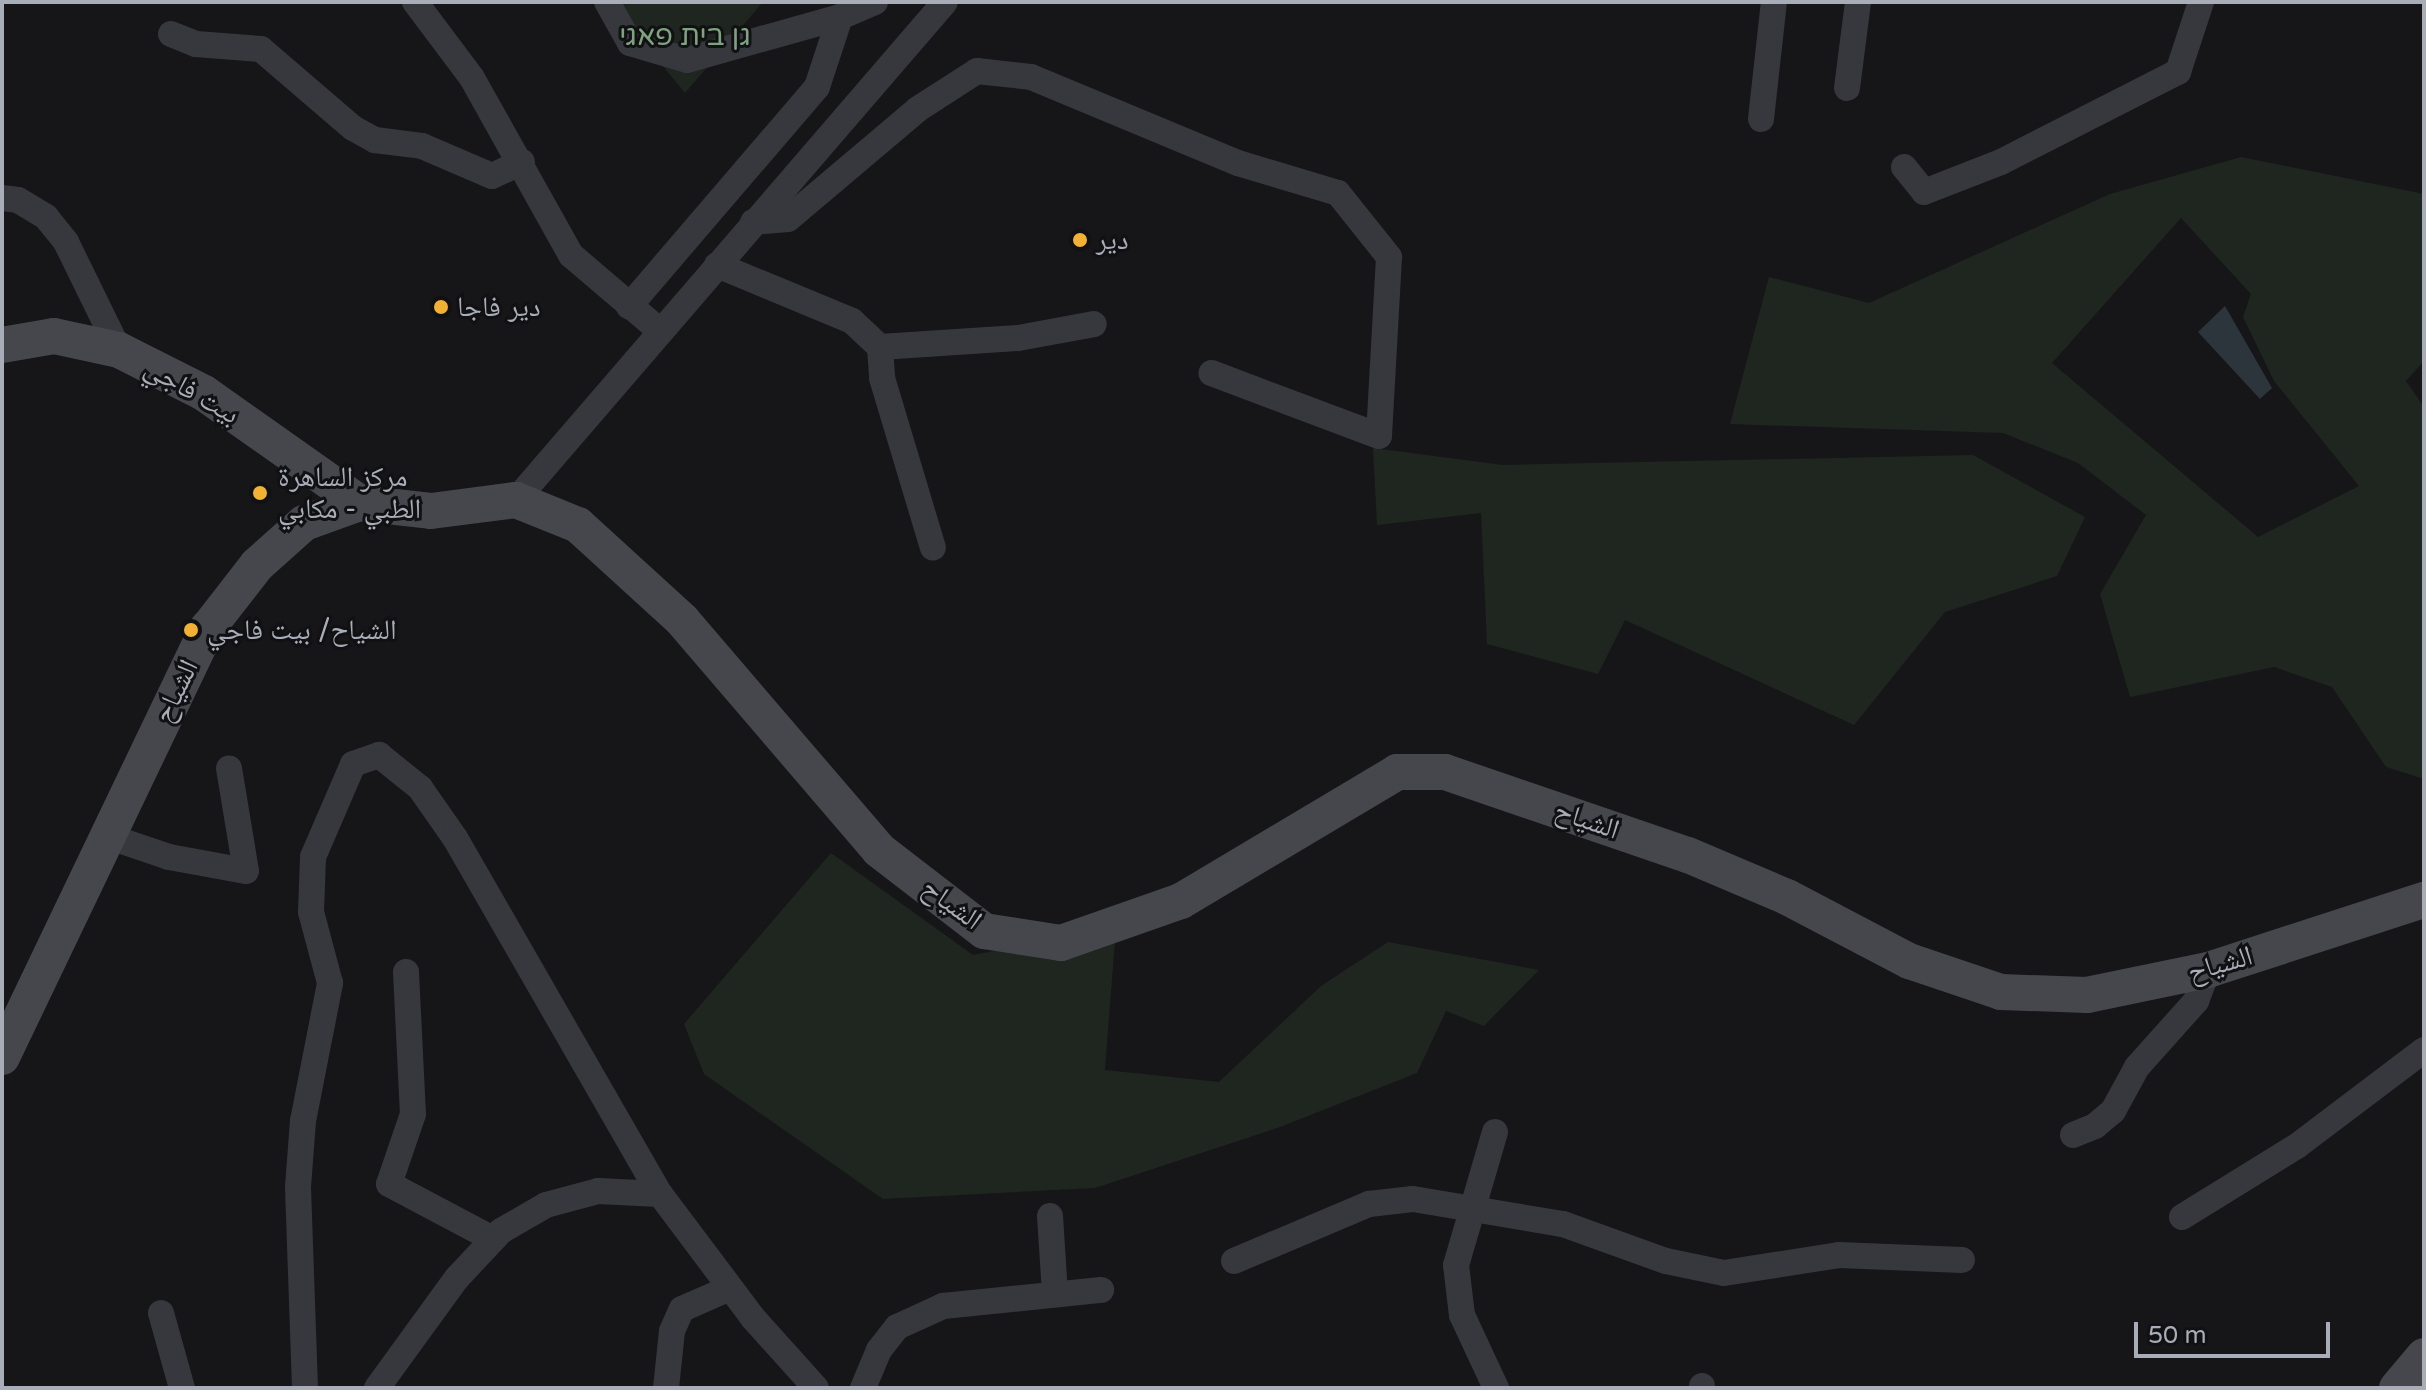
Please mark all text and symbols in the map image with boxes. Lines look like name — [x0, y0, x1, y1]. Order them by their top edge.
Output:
park label: גן בית פאגי — [619, 19, 751, 53]
place label: دير — [1096, 223, 1129, 257]
marker: دير — [1071, 231, 1089, 249]
place label: دير فاجا — [457, 290, 541, 324]
marker: دير فاجا — [432, 298, 450, 316]
street label: بيت فاجي — [139, 350, 245, 432]
place label: مركز الساهرة الطبي - مكابي — [278, 460, 421, 526]
marker: مركز الساهرة الطبي - مكابي — [249, 482, 271, 504]
place label: الشياح/ بيت فاجي — [207, 613, 397, 647]
marker: الشياح/ بيت فاجي — [182, 621, 200, 639]
street label: الشياح — [146, 654, 206, 728]
street label: الشياح — [1550, 793, 1624, 847]
street label: الشياح — [915, 871, 989, 937]
street label: الشياح — [2184, 939, 2256, 989]
scale bar — [2138, 1306, 2334, 1356]
text: 50 m — [2148, 1321, 2206, 1350]

